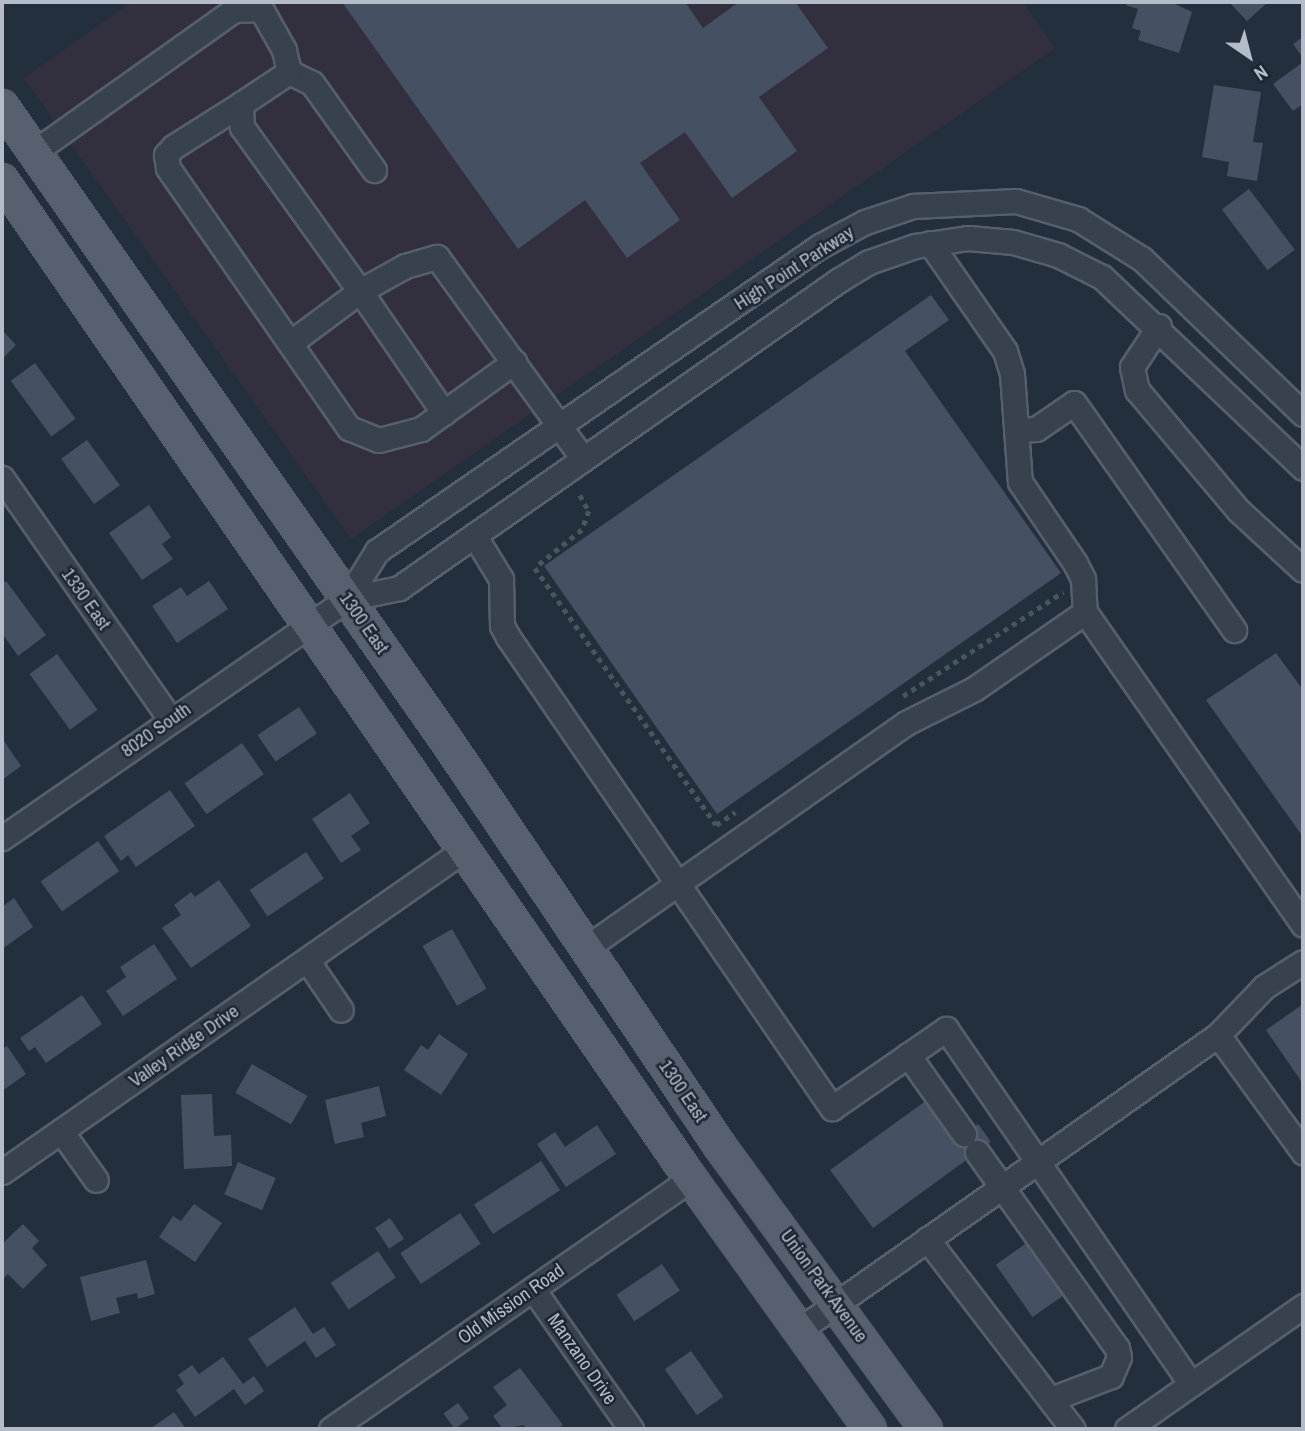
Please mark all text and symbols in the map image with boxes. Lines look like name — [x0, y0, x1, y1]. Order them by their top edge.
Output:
north arrow — [1214, 21, 1284, 91]
text: N — [1249, 59, 1273, 87]
street label: High Point Parkway — [730, 221, 858, 315]
street label: 1330 East — [57, 564, 115, 634]
street label: 1300 East — [335, 588, 393, 658]
street label: 8020 South — [117, 698, 195, 762]
street label: Valley Ridge Drive — [125, 1000, 243, 1092]
street label: 1300 East — [654, 1056, 712, 1126]
street label: Union Park Avenue — [775, 1225, 873, 1347]
street label: Old Mission Road — [453, 1259, 569, 1349]
street label: Manzano Drive — [542, 1309, 622, 1409]

